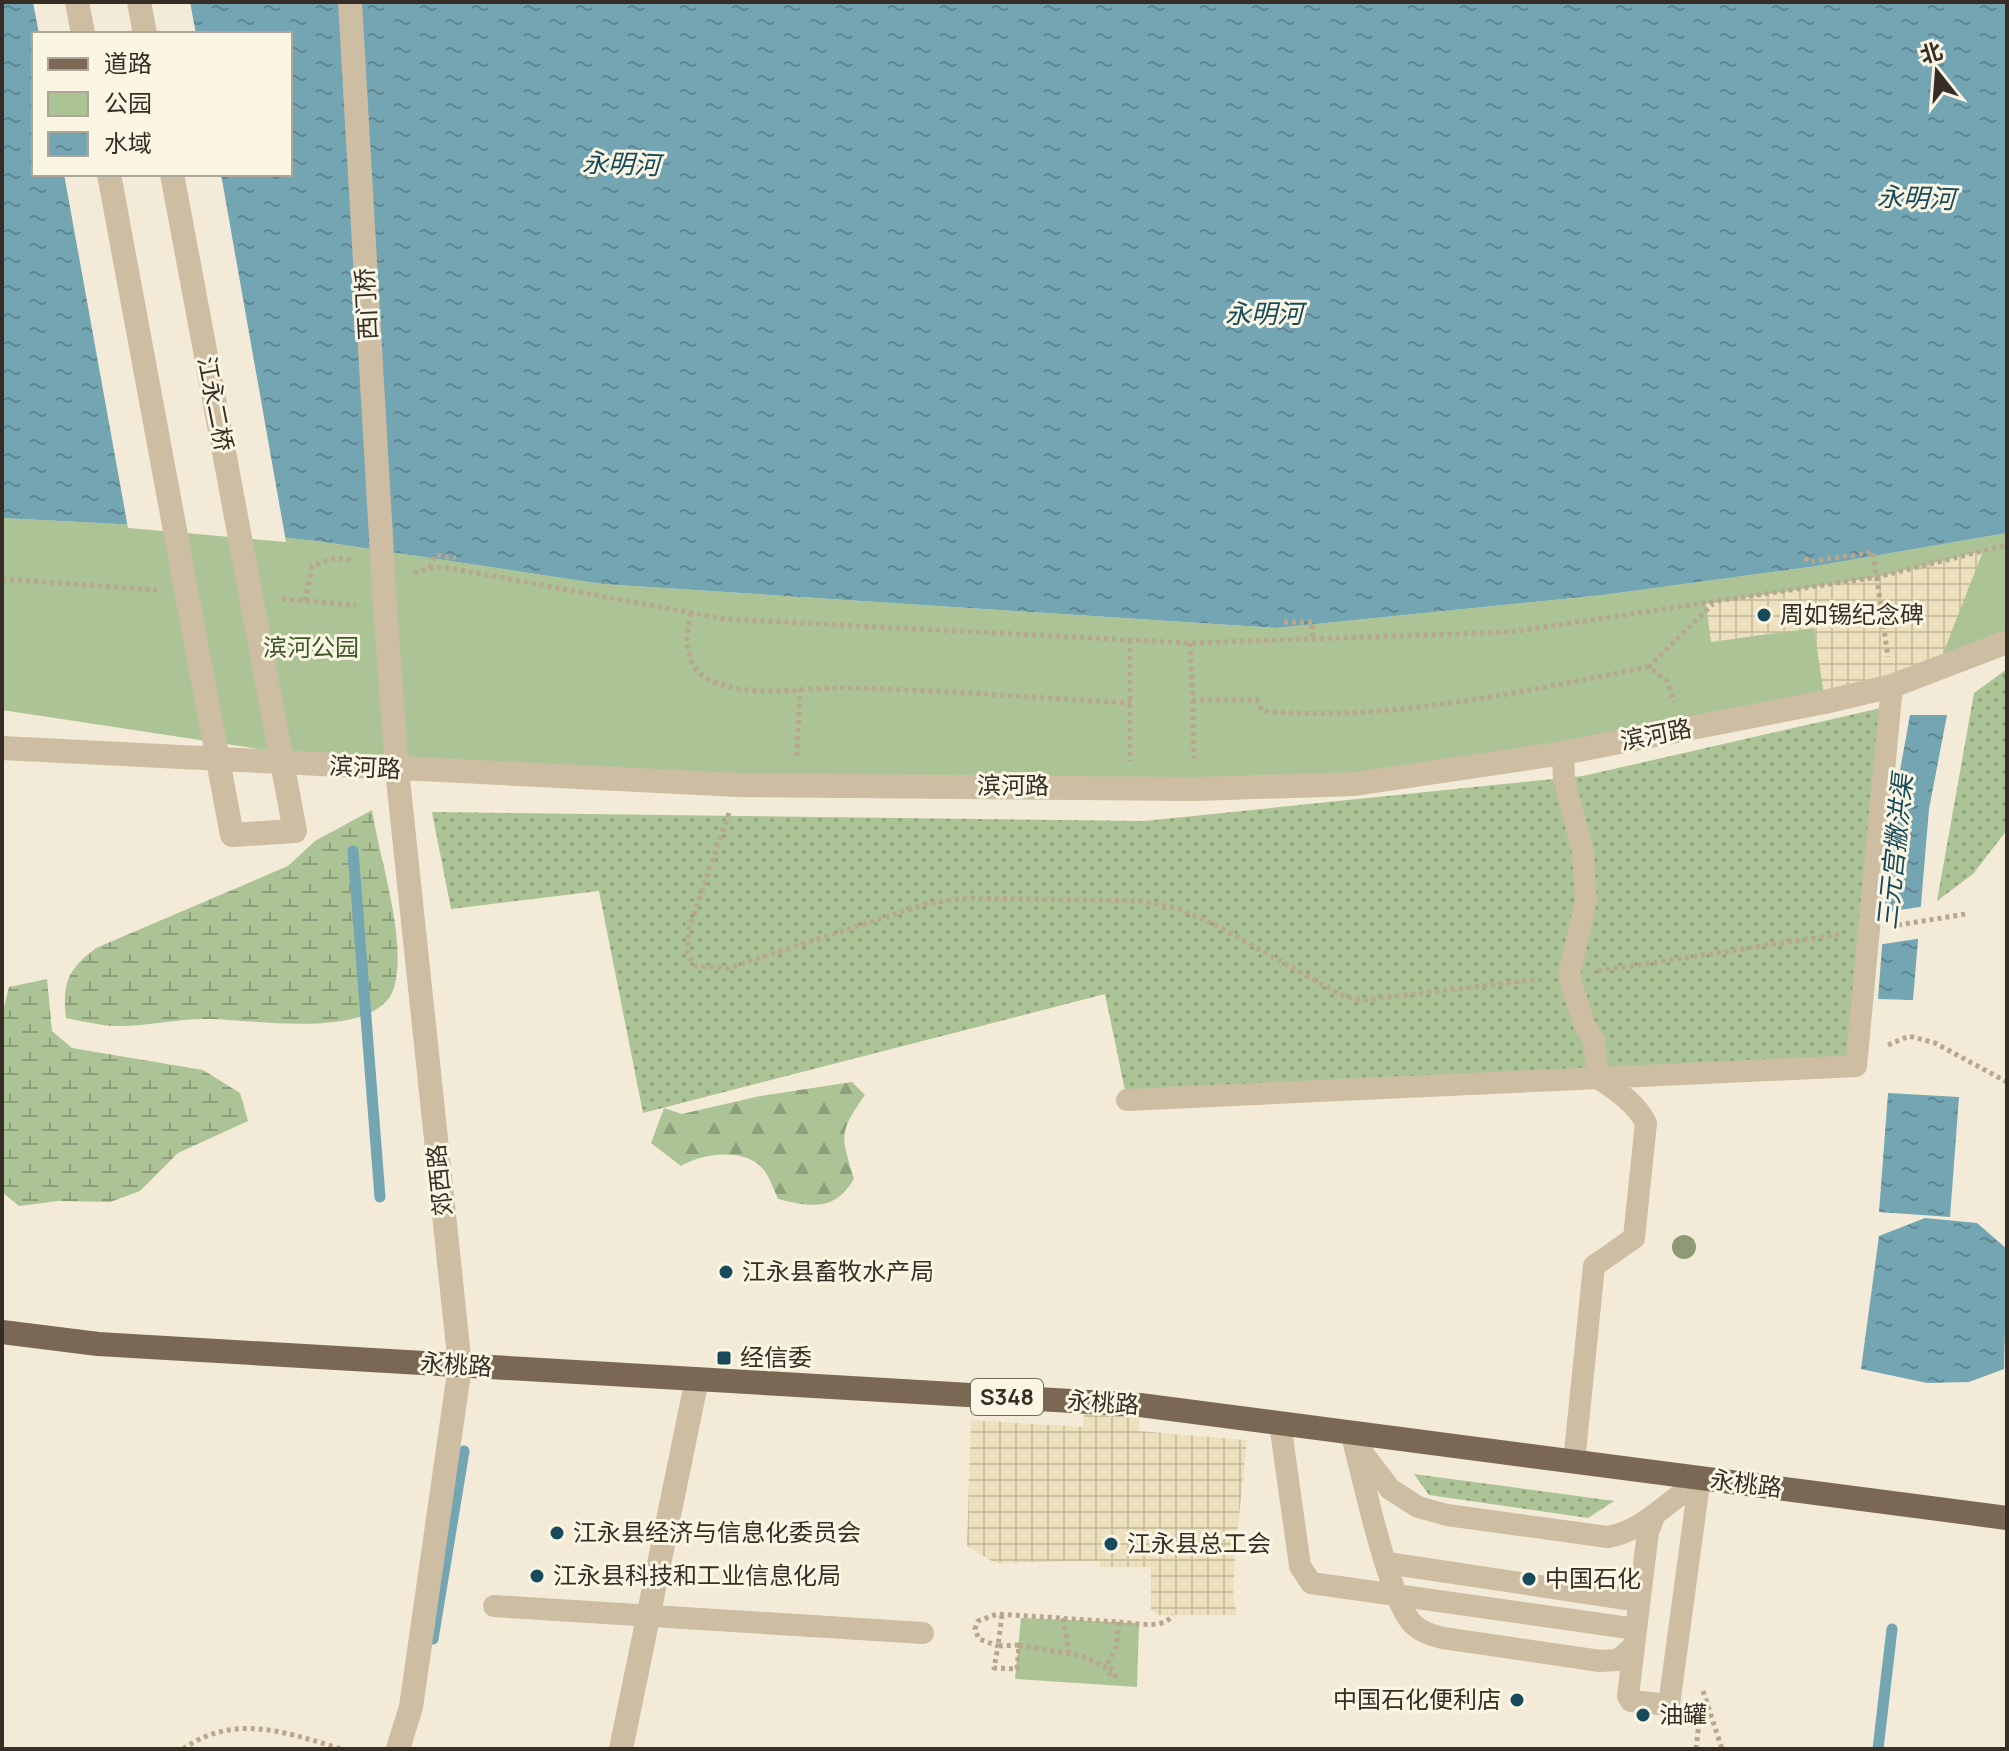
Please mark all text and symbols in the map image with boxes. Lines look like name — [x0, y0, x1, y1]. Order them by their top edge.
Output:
legend — [32, 32, 292, 176]
north arrow — [1897, 32, 1977, 112]
text: 北 — [1916, 35, 1946, 70]
text: 道路 — [104, 46, 152, 79]
text: 公园 — [104, 86, 152, 119]
text: 水域 — [104, 126, 152, 159]
water label: 永明河 — [581, 144, 666, 183]
water label: 永明河 — [1876, 178, 1961, 217]
street label: 西门桥 — [347, 267, 384, 341]
water label: 永明河 — [1225, 295, 1308, 331]
street label: 江永二桥 — [191, 353, 242, 454]
place label: 周如锡纪念碑 — [1780, 597, 1924, 630]
marker: 周如锡纪念碑 — [1755, 606, 1773, 624]
park label: 滨河公园 — [263, 630, 359, 663]
street label: 滨河路 — [1617, 710, 1694, 757]
street label: 滨河路 — [328, 748, 402, 785]
street label: 滨河路 — [977, 768, 1049, 801]
water label: 三元宫撇洪渠 — [1868, 768, 1920, 931]
street label: 郊西路 — [418, 1143, 459, 1218]
place label: 江永县畜牧水产局 — [742, 1254, 934, 1287]
marker: 江永县畜牧水产局 — [717, 1263, 735, 1281]
place label: 经信委 — [740, 1340, 812, 1373]
street label: 永桃路 — [419, 1345, 493, 1382]
marker: 经信委 — [715, 1349, 733, 1367]
road number: S348 — [971, 1379, 1043, 1415]
street label: 永桃路 — [1066, 1383, 1140, 1420]
street label: 永桃路 — [1708, 1462, 1784, 1503]
place label: 江永县经济与信息化委员会 — [573, 1515, 861, 1548]
marker: 江永县经济与信息化委员会 — [548, 1524, 566, 1542]
place label: 江永县总工会 — [1127, 1526, 1271, 1559]
marker: 江永县总工会 — [1102, 1535, 1120, 1553]
place label: 江永县科技和工业信息化局 — [553, 1558, 841, 1591]
place label: 中国石化 — [1545, 1561, 1641, 1594]
marker: 江永县科技和工业信息化局 — [528, 1567, 546, 1585]
marker: 中国石化 — [1520, 1570, 1538, 1588]
place label: 中国石化便利店 — [1333, 1682, 1501, 1715]
marker: 中国石化便利店 — [1508, 1691, 1526, 1709]
place label: 油罐 — [1659, 1697, 1707, 1730]
marker: 油罐 — [1634, 1706, 1652, 1724]

